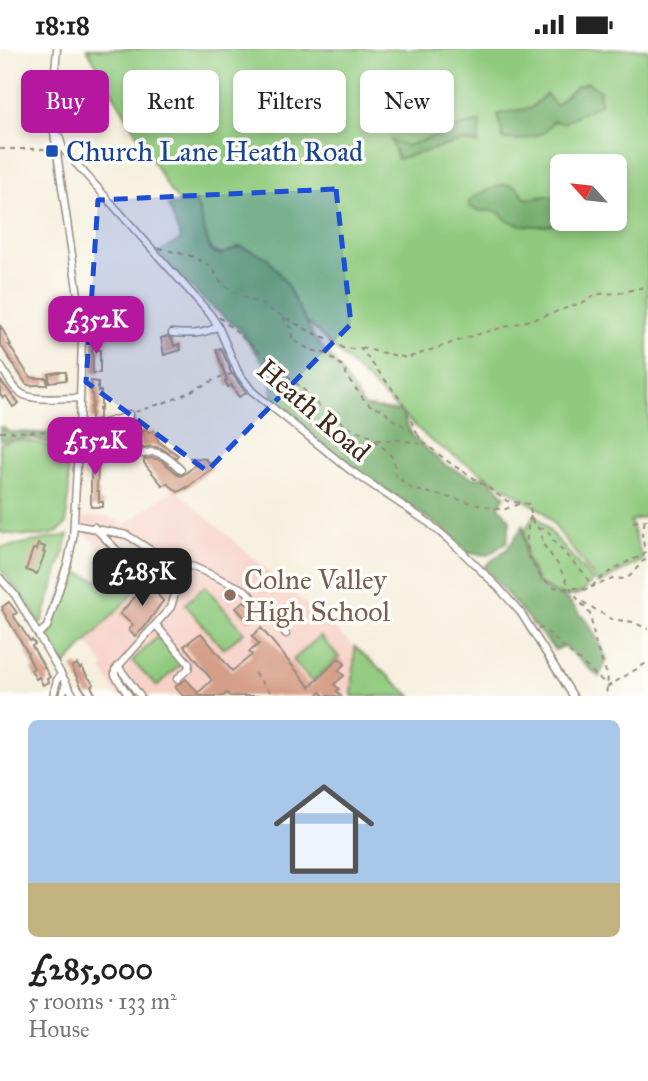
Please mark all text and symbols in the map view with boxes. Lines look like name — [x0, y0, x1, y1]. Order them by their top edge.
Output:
text: 18:18 — [35, 9, 90, 41]
chip: Buy — [21, 70, 109, 133]
chip: Rent — [123, 70, 219, 133]
chip: Filters — [233, 70, 346, 133]
chip: New — [360, 70, 454, 133]
place label: Church Lane Heath Road — [66, 134, 363, 169]
marker: Church Lane Heath Road — [44, 143, 60, 159]
north arrow — [550, 154, 626, 231]
map controls — [550, 154, 627, 231]
pin: £352K — [47, 296, 145, 356]
text: £352K — [64, 305, 128, 333]
street label: Heath Road — [250, 352, 377, 469]
pin: £152K — [46, 417, 144, 477]
text: £152K — [63, 426, 127, 454]
pin: £285K — [93, 549, 191, 608]
text: £285K — [109, 557, 175, 585]
place label: Colne Valley High School — [244, 562, 390, 629]
marker: Colne Valley High School — [222, 587, 238, 603]
icon: home — [261, 766, 387, 892]
text: £285,000 — [28, 951, 153, 987]
text: 5 rooms · 133 m² — [28, 987, 177, 1015]
text: House — [28, 1015, 90, 1043]

